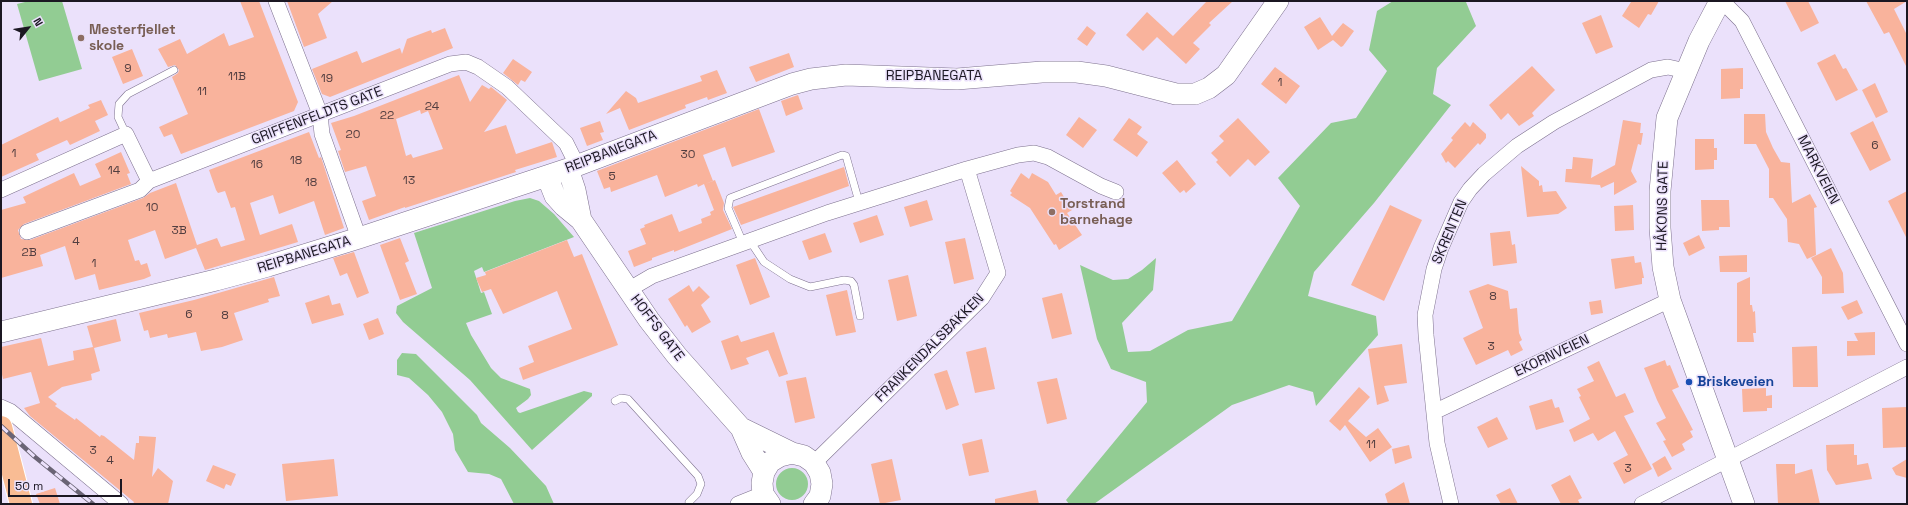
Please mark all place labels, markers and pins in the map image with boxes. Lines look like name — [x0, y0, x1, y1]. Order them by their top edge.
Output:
place label: Mesterfjellet skole — [89, 22, 176, 54]
marker: Mesterfjellet skole — [76, 33, 86, 43]
place label: Torstrand barnehage — [1060, 196, 1133, 228]
marker: Torstrand barnehage — [1047, 207, 1057, 217]
place label: Briskeveien — [1697, 374, 1774, 390]
marker: Briskeveien — [1684, 377, 1694, 387]

